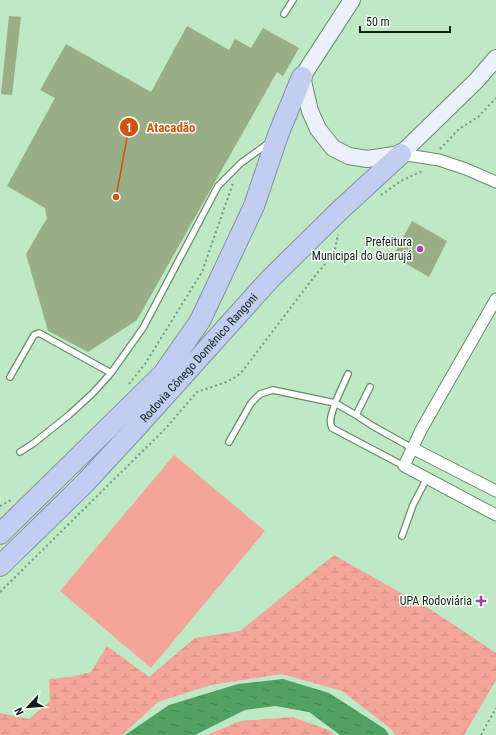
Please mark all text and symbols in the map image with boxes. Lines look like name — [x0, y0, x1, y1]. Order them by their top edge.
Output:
scale bar — [360, 8, 450, 34]
text: 50 m — [366, 15, 390, 29]
callout: Atacadão — [119, 115, 204, 140]
text: Atacadão — [147, 120, 196, 135]
text: 1 — [126, 121, 132, 135]
place label: Prefeitura Municipal do Guarujá — [312, 235, 412, 263]
marker: Prefeitura Municipal do Guarujá — [415, 244, 425, 254]
street label: Rodovia Cônego Domênico Rangoni — [137, 291, 261, 425]
place label: UPA Rodoviária — [400, 594, 472, 608]
marker: UPA Rodoviária — [475, 595, 487, 607]
north arrow — [8, 687, 48, 727]
text: N — [12, 705, 27, 717]

